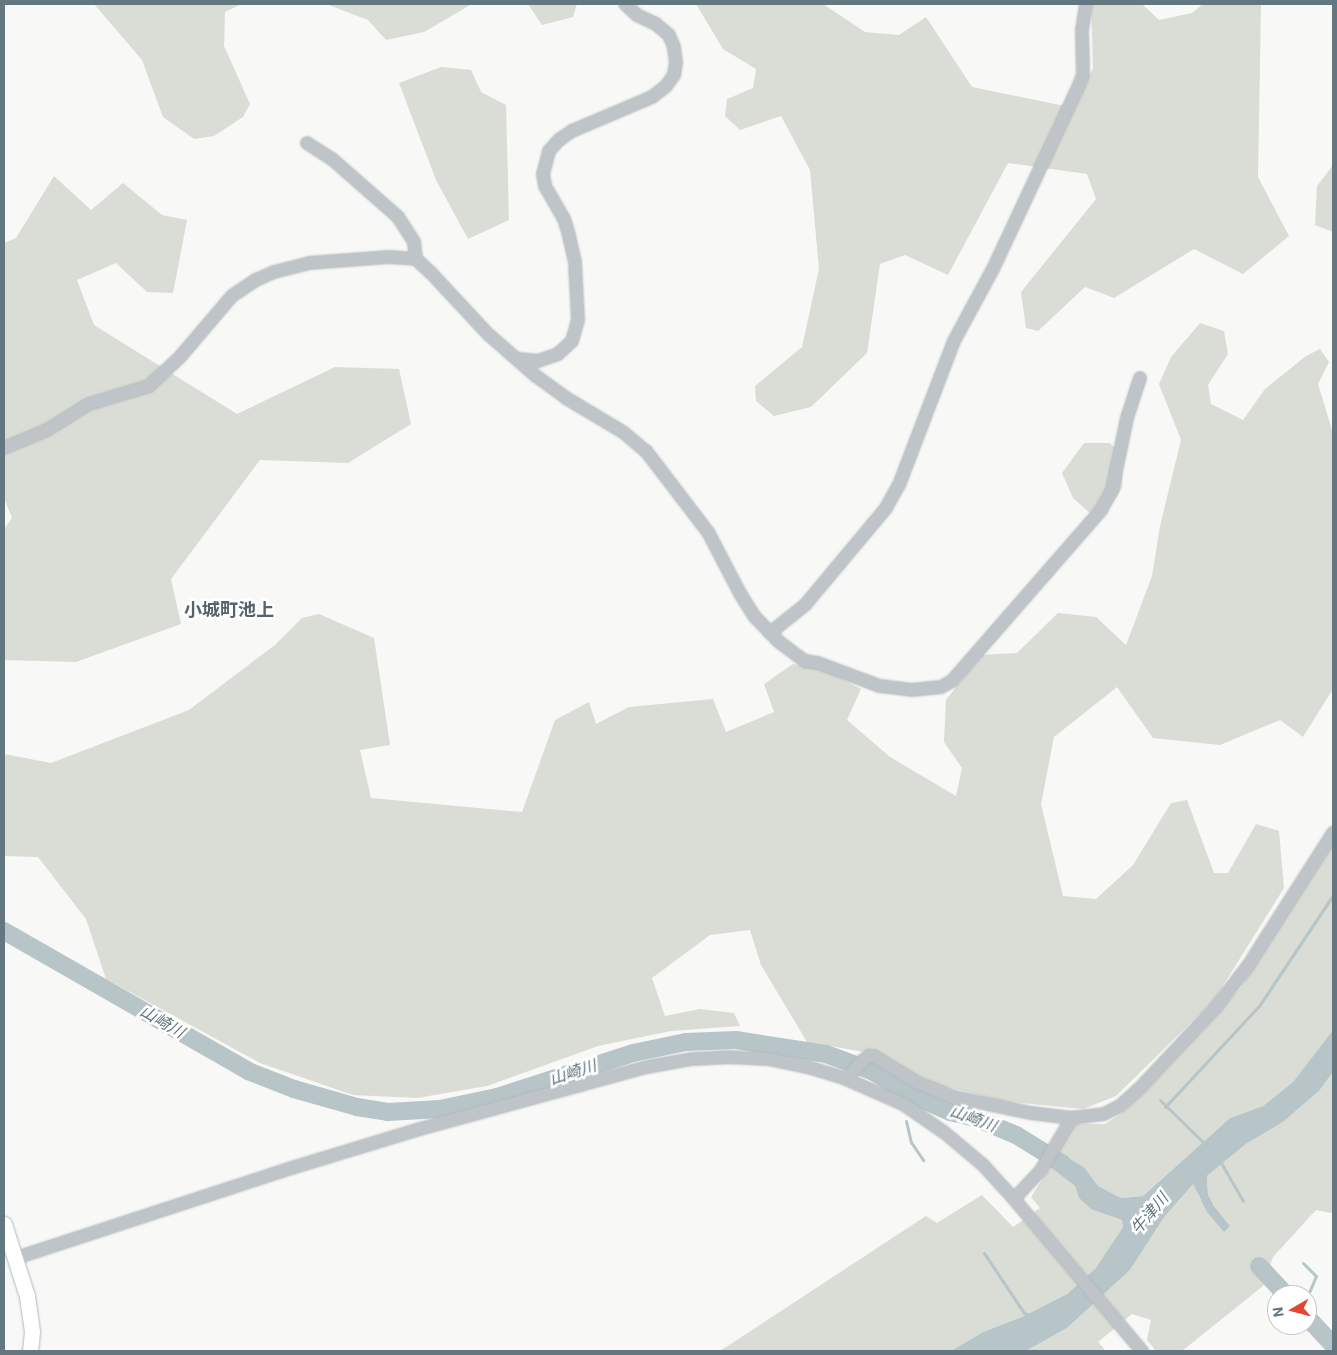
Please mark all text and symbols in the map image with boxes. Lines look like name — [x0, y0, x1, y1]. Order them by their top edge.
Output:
district label: 小城町池上 — [184, 599, 274, 621]
water label: 山崎川 — [136, 1002, 188, 1042]
water label: 山崎川 — [547, 1056, 599, 1090]
water label: 山崎川 — [947, 1102, 999, 1136]
water label: 牛津川 — [1127, 1189, 1173, 1239]
north arrow — [1267, 1285, 1317, 1335]
text: N — [1270, 1306, 1287, 1318]

